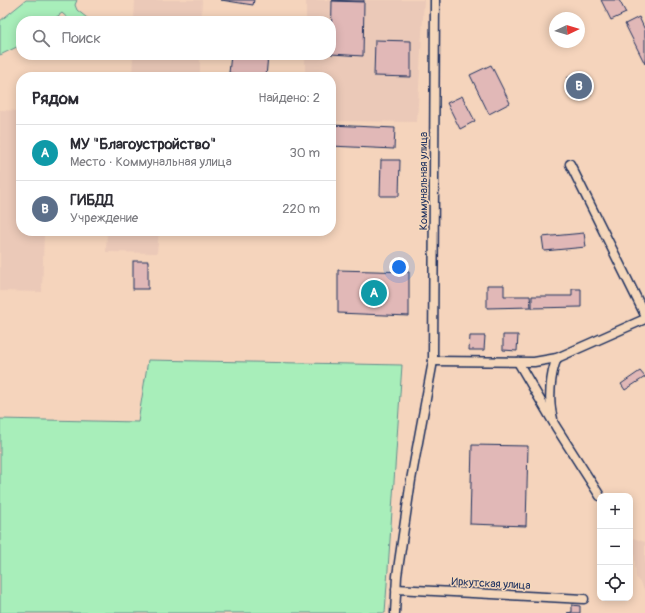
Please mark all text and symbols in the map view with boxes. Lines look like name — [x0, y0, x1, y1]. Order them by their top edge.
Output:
north arrow — [549, 12, 585, 48]
search box — [16, 16, 336, 60]
icon: search — [30, 27, 52, 49]
text: Поиск — [62, 29, 101, 48]
pin: B — [566, 71, 592, 101]
text: Рядом — [32, 88, 79, 109]
text: Найдено: 2 — [258, 90, 320, 106]
street label: Коммунальная улица — [417, 132, 430, 230]
text: МУ "Благоустройство" — [70, 135, 216, 154]
text: A — [41, 145, 49, 161]
text: 30 m — [290, 145, 320, 161]
text: Место · Коммунальная улица — [70, 154, 232, 170]
text: ГИБДД — [70, 191, 113, 210]
text: B — [41, 201, 49, 217]
text: 220 m — [282, 201, 320, 217]
text: Учреждение — [70, 210, 138, 226]
your location — [389, 257, 409, 277]
pin: A — [361, 278, 387, 308]
map controls — [597, 493, 633, 601]
button: + — [597, 493, 633, 529]
button: − — [597, 529, 633, 565]
button: locate — [597, 565, 633, 601]
street label: Иркутская улица — [451, 575, 531, 592]

